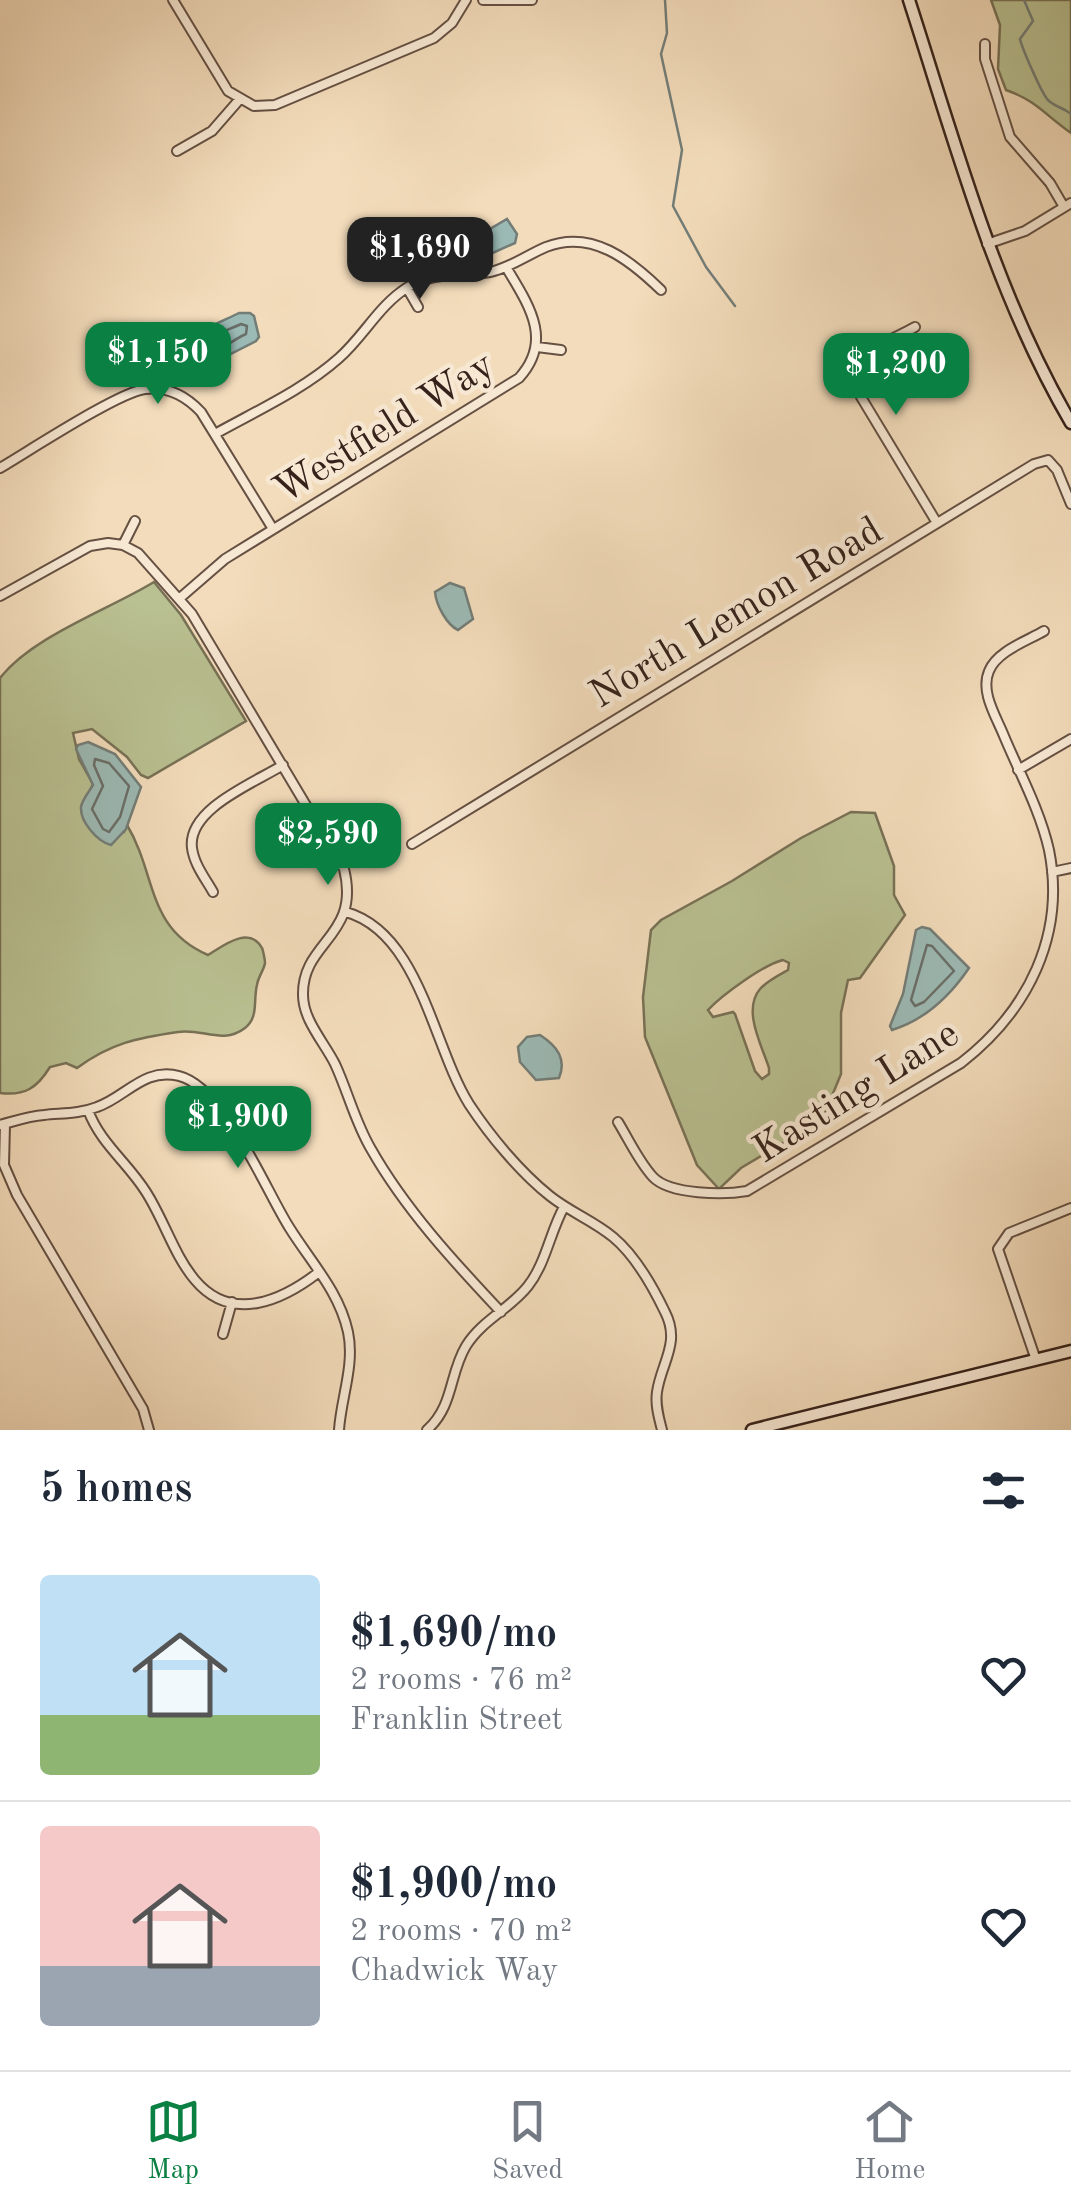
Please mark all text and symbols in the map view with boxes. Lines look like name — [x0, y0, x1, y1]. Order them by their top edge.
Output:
pin: $1,690 — [339, 217, 501, 302]
text: $1,690 — [369, 233, 471, 265]
pin: $1,150 — [77, 322, 239, 407]
pin: $1,200 — [815, 333, 977, 418]
text: $1,150 — [107, 338, 209, 370]
street label: Westfield Way — [268, 346, 502, 513]
text: $1,200 — [845, 349, 947, 381]
street label: North Lemon Road — [584, 512, 890, 717]
pin: $2,590 — [247, 803, 409, 888]
text: $2,590 — [277, 819, 379, 851]
street label: Kasting Lane — [748, 1015, 967, 1172]
pin: $1,900 — [157, 1086, 319, 1171]
text: $1,900 — [187, 1102, 289, 1134]
icon: filters — [976, 1463, 1031, 1518]
text: 5 homes — [40, 1469, 192, 1511]
text: $1,690/mo — [350, 1614, 557, 1656]
icon: home — [120, 1615, 240, 1735]
icon: heart — [976, 1648, 1031, 1703]
text: 2 rooms · 76 m² — [350, 1665, 572, 1697]
text: Franklin Street — [350, 1705, 563, 1737]
text: $1,900/mo — [350, 1865, 557, 1907]
icon: home — [120, 1866, 240, 1986]
icon: heart — [976, 1899, 1031, 1954]
text: 2 rooms · 70 m² — [350, 1916, 572, 1948]
text: Chadwick Way — [350, 1956, 558, 1988]
tab: Map — [146, 2094, 201, 2189]
tab: Saved — [492, 2094, 563, 2189]
tab: Home — [854, 2094, 925, 2189]

